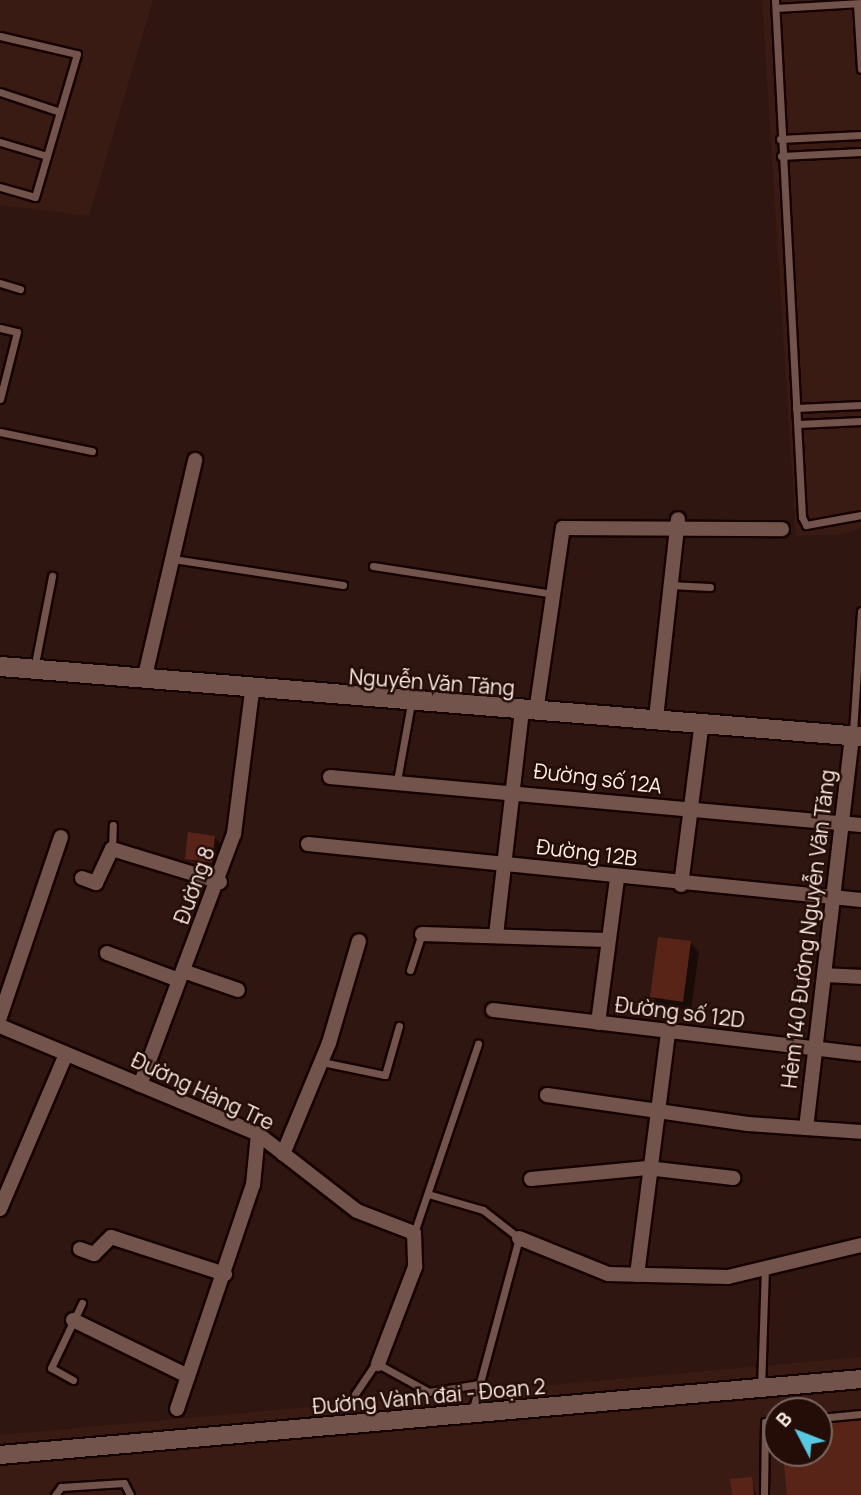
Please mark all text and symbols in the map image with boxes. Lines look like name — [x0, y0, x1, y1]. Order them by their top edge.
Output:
street label: Nguyễn Văn Tăng — [348, 664, 516, 700]
street label: Đường số 12A — [532, 758, 664, 798]
street label: Hẻm 140 Đường Nguyễn Văn Tăng — [776, 768, 840, 1090]
street label: Đường 12B — [535, 833, 639, 871]
street label: Đường 8 — [168, 843, 220, 927]
street label: Đường số 12D — [614, 992, 746, 1032]
street label: Đường Hàng Tre — [128, 1047, 278, 1135]
street label: Đường Vành đai - Đoạn 2 — [311, 1373, 547, 1419]
north arrow — [763, 1397, 833, 1467]
text: B — [770, 1406, 798, 1432]

